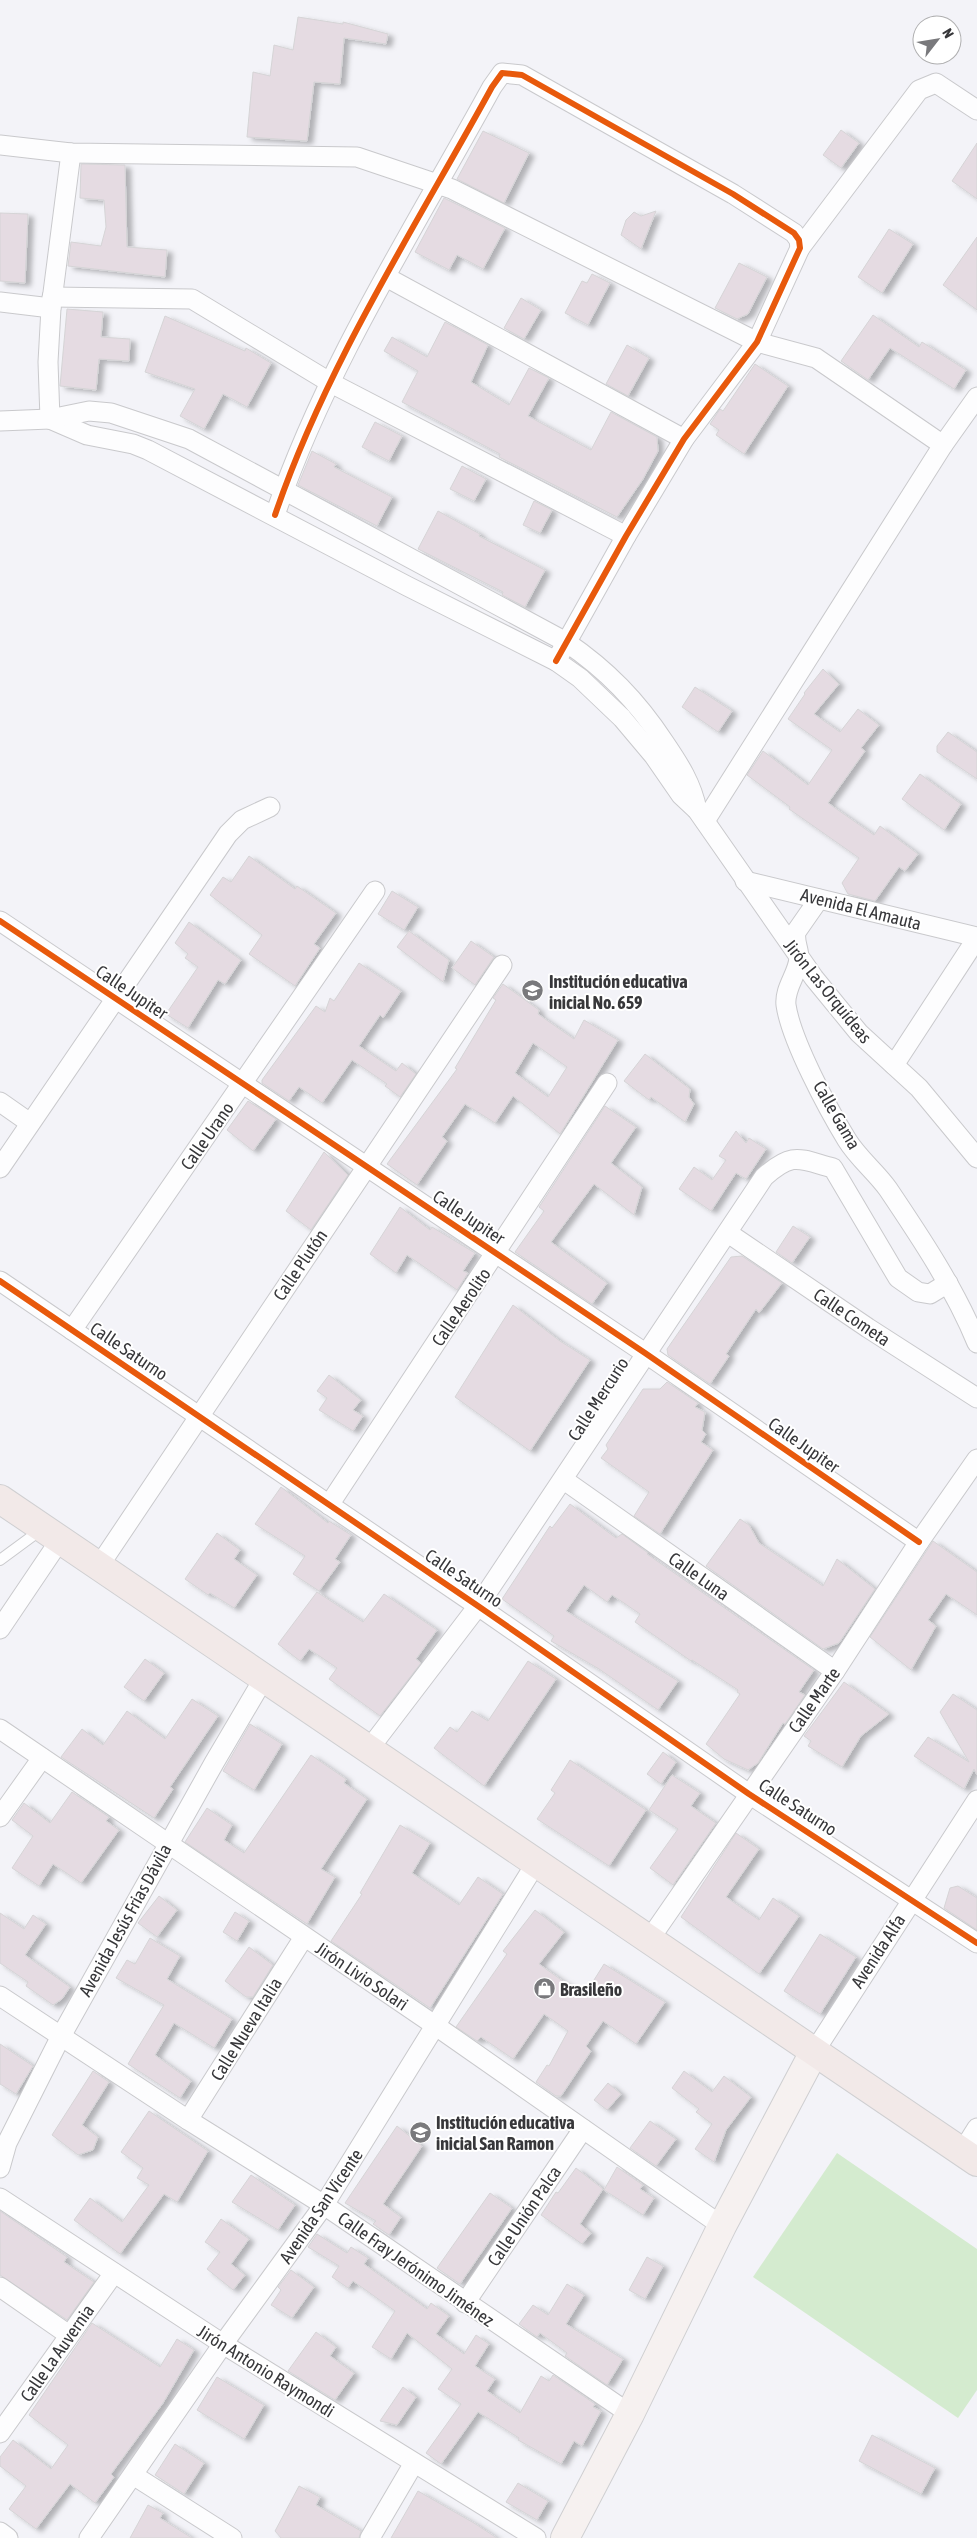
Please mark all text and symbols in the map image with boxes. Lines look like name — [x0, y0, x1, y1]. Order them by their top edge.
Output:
north arrow — [912, 15, 962, 65]
text: N — [939, 26, 957, 41]
street label: Avenida El Amauta — [798, 884, 924, 934]
street label: Jirón Las Orquídeas — [780, 935, 876, 1047]
street label: Calle Jupiter — [92, 960, 172, 1024]
place label: Institución educativa inicial No. 659 — [549, 971, 688, 1013]
school or university icon: Institución educativa inicial No. 659 — [521, 979, 545, 1003]
street label: Calle Gama — [809, 1077, 865, 1153]
street label: Calle Urano — [176, 1098, 238, 1174]
street label: Calle Jupiter — [429, 1185, 509, 1249]
street label: Calle Plutón — [269, 1226, 331, 1304]
street label: Calle Aerolito — [427, 1264, 495, 1350]
street label: Calle Cometa — [810, 1284, 894, 1350]
street label: Calle Saturno — [86, 1317, 172, 1385]
street label: Calle Mercurio — [563, 1353, 633, 1445]
street label: Calle Jupiter — [764, 1413, 844, 1478]
street label: Calle Saturno — [421, 1544, 507, 1612]
street label: Calle Luna — [665, 1548, 733, 1604]
street label: Calle Marte — [784, 1663, 844, 1737]
street label: Calle Saturno — [755, 1774, 841, 1840]
street label: Avenida Jesús Frias Dávila — [74, 1840, 176, 2000]
street label: Avenida Alfa — [846, 1910, 910, 1992]
street label: Jirón Livio Solari — [312, 1937, 412, 2015]
street label: Calle Nueva Italia — [206, 1974, 286, 2084]
shop icon: Brasileño — [532, 1977, 556, 2001]
place label: Brasileño — [560, 1979, 622, 2000]
place label: Institución educativa inicial San Ramon — [436, 2112, 575, 2154]
school or university icon: Institución educativa inicial San Ramon — [408, 2120, 432, 2144]
street label: Avenida San Vicente — [275, 2145, 367, 2267]
street label: Calle Unión Palca — [483, 2162, 565, 2270]
street label: Calle Fray Jerónimo Jiménez — [334, 2207, 498, 2331]
street label: Calle La Auvernia — [16, 2300, 98, 2406]
street label: Jirón Antonio Raymondi — [194, 2320, 338, 2422]

